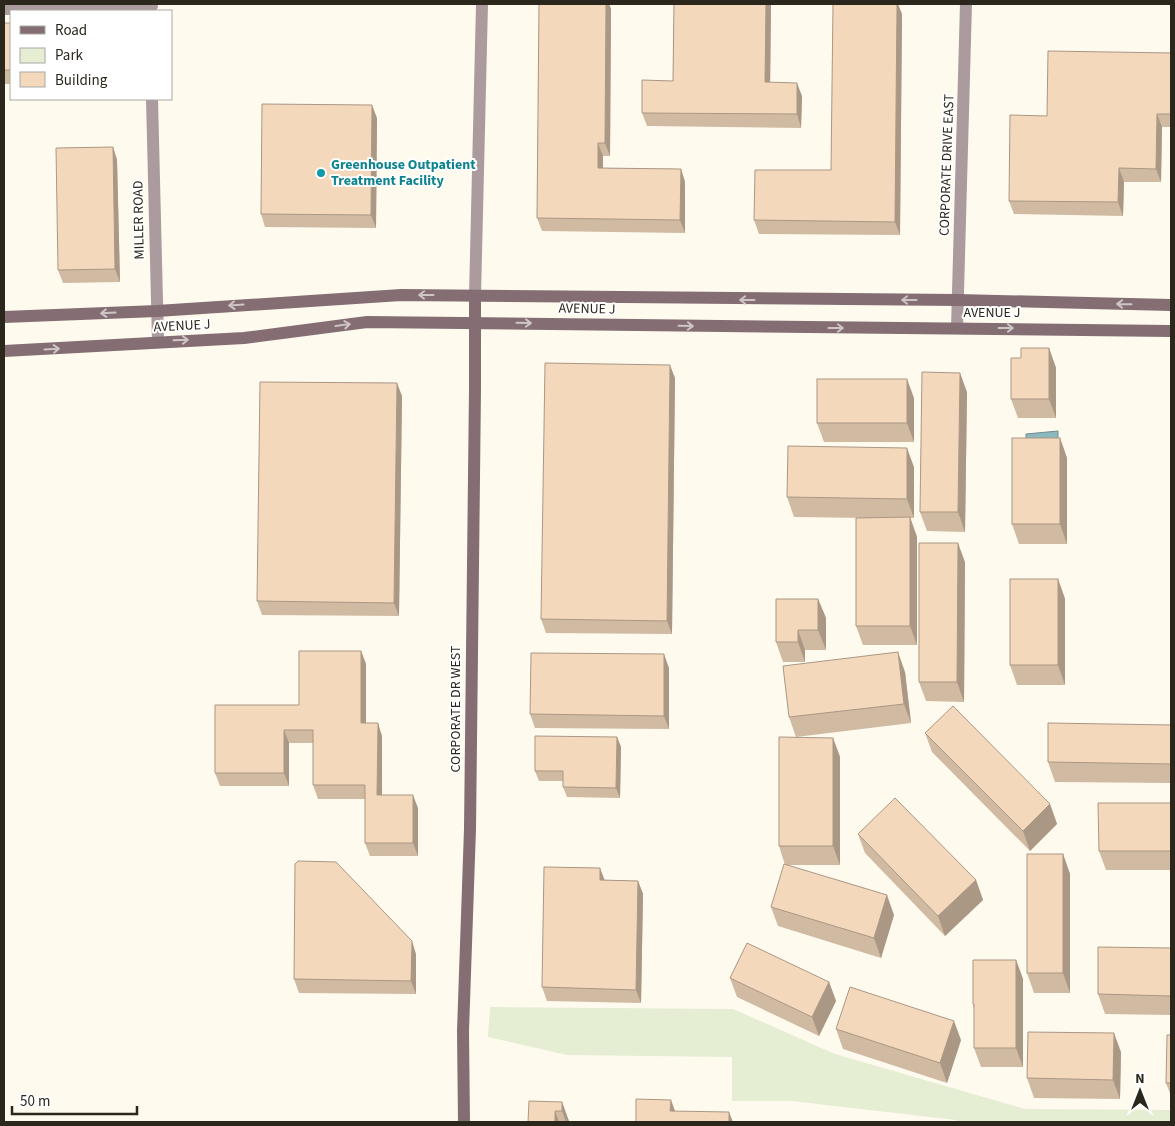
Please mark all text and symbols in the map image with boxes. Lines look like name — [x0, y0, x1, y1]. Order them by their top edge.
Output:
legend — [10, 10, 172, 100]
text: Road — [55, 20, 87, 41]
text: Park — [55, 45, 84, 66]
text: Building — [55, 70, 108, 91]
street label: CORPORATE DRIVE EAST — [935, 93, 959, 236]
place label: Greenhouse Outpatient Treatment Facility — [331, 155, 476, 191]
marker: Greenhouse Outpatient Treatment Facility — [315, 167, 327, 179]
street label: MILLER ROAD — [128, 180, 150, 260]
one-way arrow — [418, 290, 434, 300]
one-way arrow — [739, 295, 756, 305]
one-way arrow — [902, 295, 918, 305]
street label: AVENUE J — [558, 299, 616, 319]
one-way arrow — [1116, 299, 1132, 309]
one-way arrow — [228, 300, 244, 310]
street label: AVENUE J — [964, 303, 1020, 323]
one-way arrow — [100, 308, 116, 318]
street label: AVENUE J — [153, 315, 211, 337]
one-way arrow — [515, 318, 531, 328]
one-way arrow — [335, 320, 351, 330]
one-way arrow — [678, 321, 694, 331]
one-way arrow — [828, 323, 844, 333]
one-way arrow — [998, 323, 1014, 333]
one-way arrow — [173, 336, 189, 345]
one-way arrow — [44, 344, 60, 353]
street label: CORPORATE DR WEST — [446, 645, 466, 772]
north arrow — [1115, 1066, 1165, 1116]
text: N — [1135, 1069, 1145, 1089]
scale bar — [12, 1084, 138, 1116]
text: 50 m — [20, 1091, 50, 1112]

